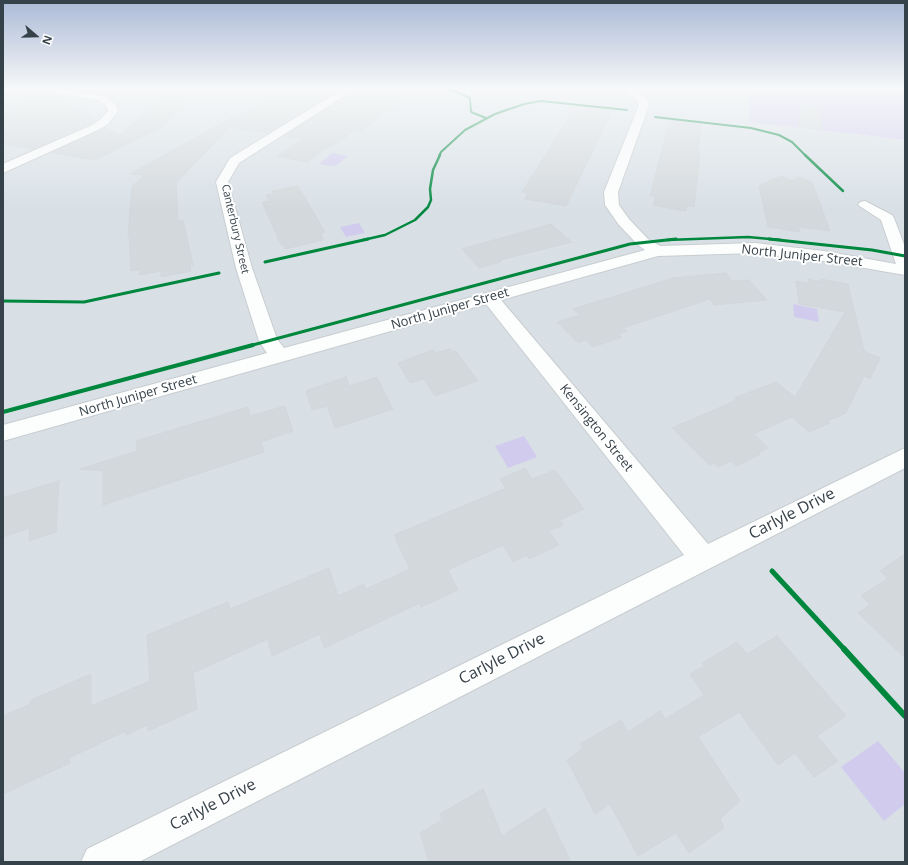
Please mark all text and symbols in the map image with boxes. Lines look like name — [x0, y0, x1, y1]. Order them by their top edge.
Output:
north arrow — [16, 16, 56, 56]
text: N — [39, 33, 56, 47]
street label: Canterbury Street — [218, 183, 252, 275]
street label: North Juniper Street — [741, 242, 863, 270]
street label: North Juniper Street — [389, 285, 511, 333]
street label: North Juniper Street — [77, 372, 199, 420]
street label: Kensington Street — [556, 381, 636, 475]
street label: Carlyle Drive — [746, 484, 838, 544]
street label: Carlyle Drive — [456, 629, 548, 689]
street label: Carlyle Drive — [167, 775, 259, 835]

